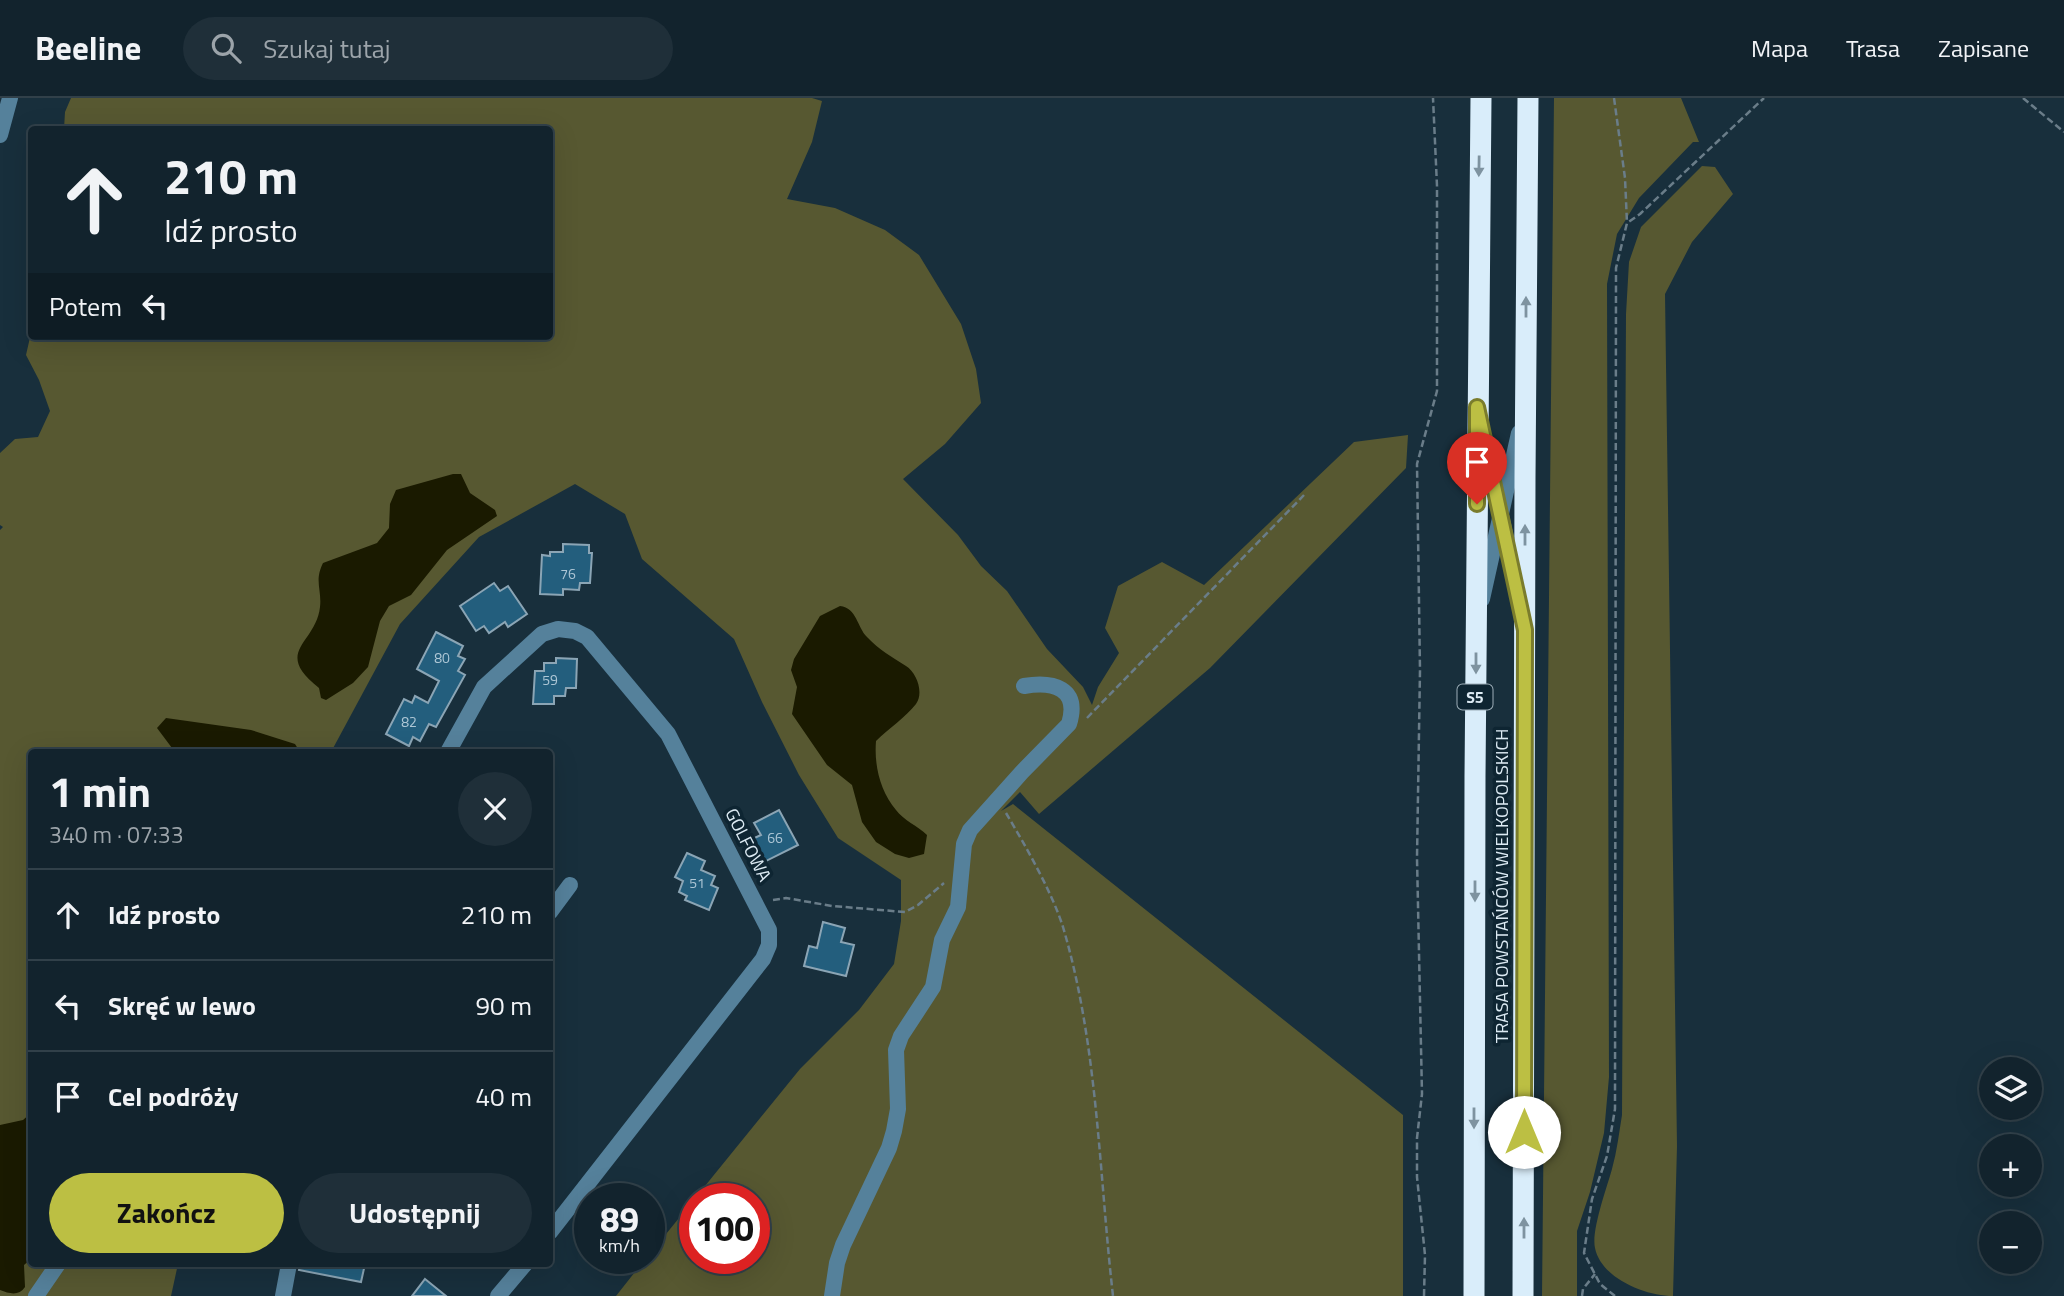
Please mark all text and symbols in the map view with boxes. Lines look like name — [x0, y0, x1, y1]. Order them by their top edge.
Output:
search box — [183, 17, 673, 80]
text: Beeline — [35, 23, 141, 73]
icon: search — [207, 29, 245, 67]
text: Szukaj tutaj — [263, 29, 391, 68]
text: Mapa — [1751, 30, 1808, 66]
text: Trasa — [1846, 30, 1900, 66]
text: Zapisane — [1938, 30, 2029, 66]
text: 210 m — [164, 138, 298, 213]
icon: ahead — [49, 154, 140, 245]
one-way arrow — [1474, 155, 1485, 177]
text: Idź prosto — [164, 206, 298, 254]
text: Potem — [49, 287, 122, 326]
icon: left — [136, 287, 174, 325]
one-way arrow — [1520, 296, 1532, 318]
pin — [1447, 432, 1507, 504]
icon: arrive — [1458, 443, 1496, 481]
one-way arrow — [1519, 524, 1531, 546]
house number: 76 — [560, 563, 576, 584]
house number: 80 — [434, 647, 450, 668]
one-way arrow — [1470, 652, 1482, 674]
house number: 59 — [542, 669, 558, 690]
road number: S5 — [1458, 684, 1492, 710]
house number: 82 — [401, 711, 417, 732]
street label: TRASA POWSTAŃCÓW WIELKOPOLSKICH — [1488, 729, 1515, 1043]
text: 1 min — [49, 759, 151, 823]
button: close — [458, 772, 532, 846]
street label: GOLFOWA — [718, 803, 779, 886]
text: 340 m · 07:33 — [49, 817, 184, 852]
house number: 66 — [767, 827, 783, 848]
house number: 51 — [689, 872, 705, 893]
one-way arrow — [1469, 880, 1481, 902]
text: Idź prosto — [108, 895, 220, 934]
text: 210 m — [461, 895, 532, 934]
icon: ahead — [49, 896, 87, 934]
text: Skręć w lewo — [108, 986, 256, 1025]
text: 90 m — [475, 986, 532, 1025]
icon: left — [49, 987, 87, 1025]
map controls — [1979, 1057, 2042, 1274]
button: layers — [1979, 1057, 2042, 1120]
text: Cel podróży — [108, 1077, 238, 1116]
text: 40 m — [475, 1077, 532, 1116]
icon: arrive — [49, 1078, 87, 1116]
position arrow — [1487, 1095, 1561, 1169]
one-way arrow — [1468, 1107, 1480, 1129]
button: + — [1979, 1134, 2042, 1197]
button: Zakończ — [49, 1173, 284, 1253]
button: Udostępnij — [298, 1173, 532, 1253]
speed limit sign: 100 — [679, 1183, 770, 1274]
text: 89 — [600, 1192, 639, 1246]
button: − — [1979, 1211, 2042, 1274]
one-way arrow — [1518, 1217, 1530, 1239]
text: km/h — [599, 1232, 640, 1259]

